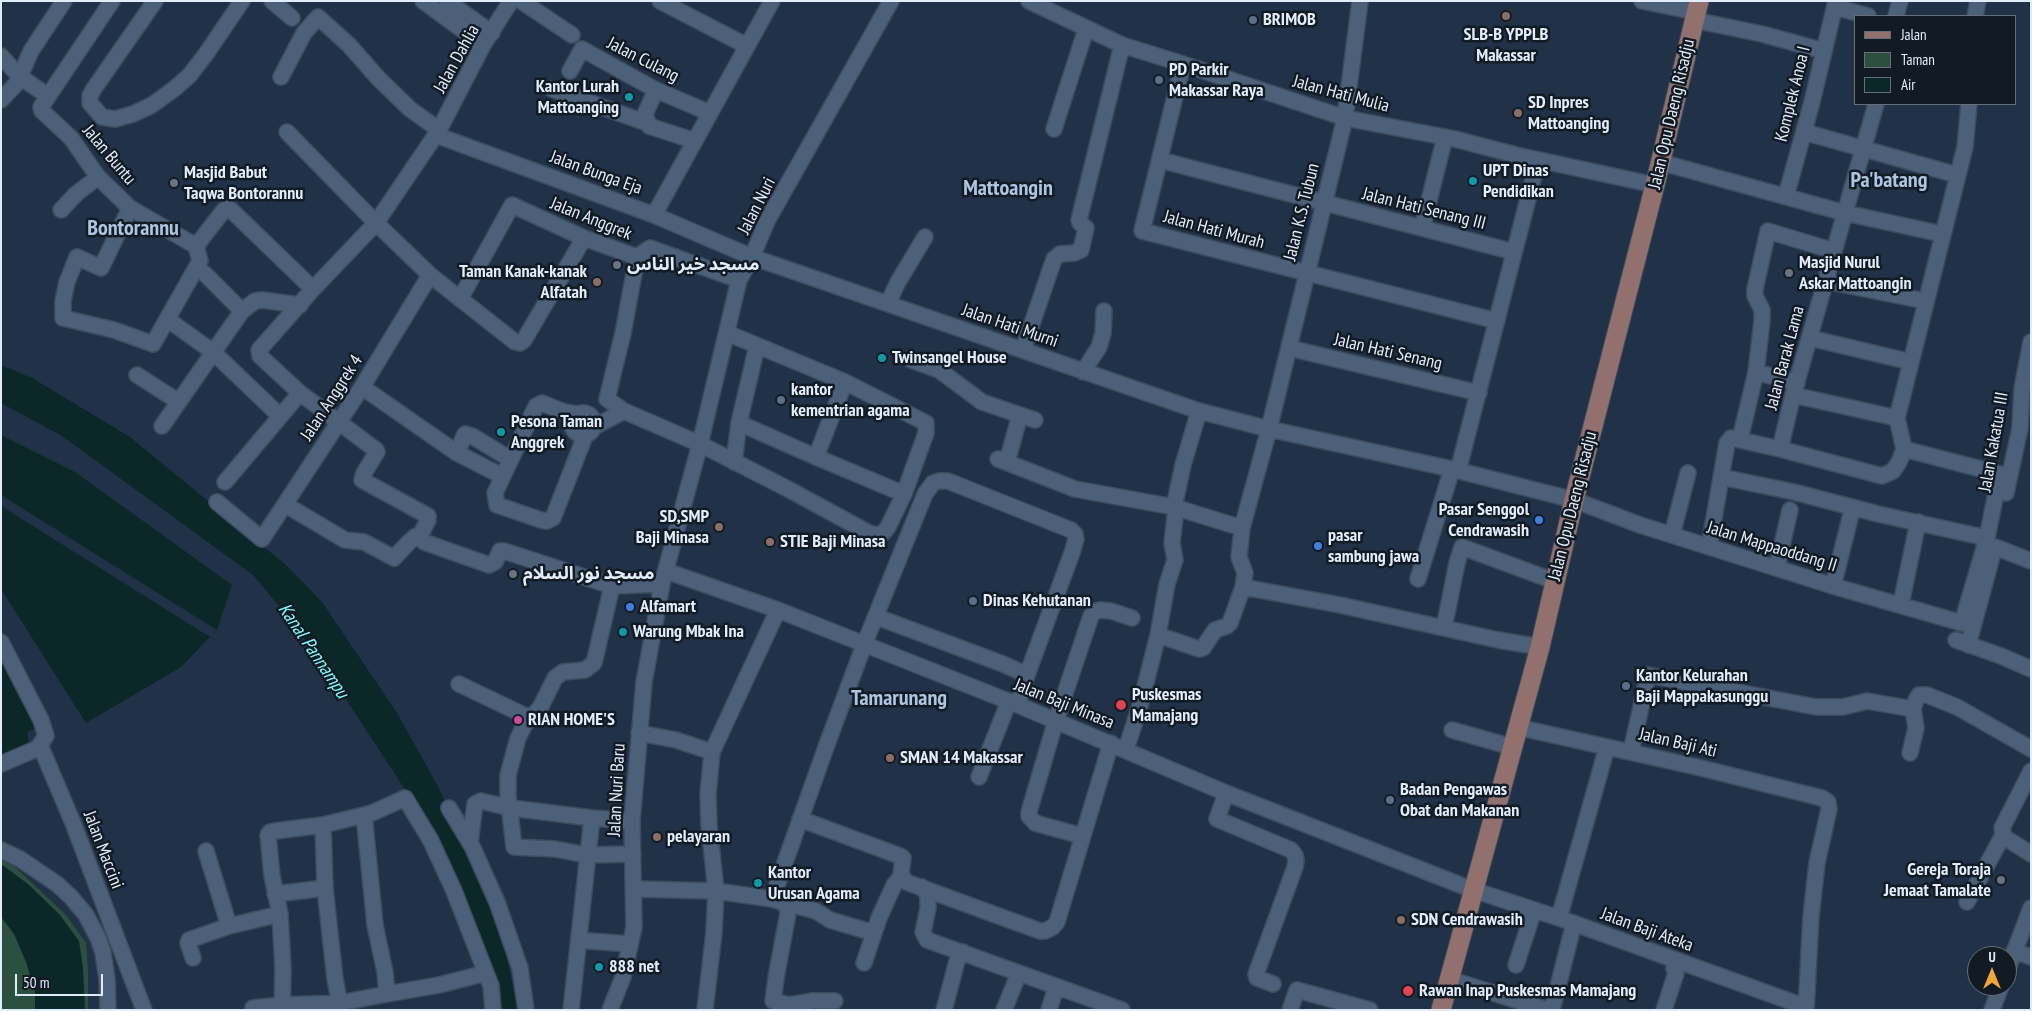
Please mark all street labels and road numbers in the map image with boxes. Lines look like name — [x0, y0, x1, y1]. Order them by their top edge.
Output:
street label: Jalan Dahlia — [429, 21, 485, 97]
street label: Jalan Culang — [604, 33, 682, 87]
street label: Jalan Opu Daeng Risadju — [1644, 37, 1700, 191]
street label: Komplek Anoa I — [1771, 44, 1815, 144]
street label: Jalan Hati Mulia — [1291, 71, 1391, 117]
street label: Jalan Buntu — [78, 121, 140, 189]
street label: Jalan Bunga Eja — [547, 146, 645, 200]
street label: Jalan K.S. Tubun — [1280, 161, 1324, 263]
street label: Jalan Nuri — [734, 174, 780, 238]
street label: Jalan Hati Senang III — [1360, 183, 1488, 235]
street label: Jalan Anggrek — [547, 193, 635, 245]
street label: Jalan Hati Murah — [1161, 206, 1267, 254]
street label: Jalan Hati Murni — [959, 299, 1061, 353]
street label: Jalan Barak Lama — [1761, 304, 1809, 412]
street label: Jalan Hati Senang — [1332, 329, 1444, 375]
street label: Jalan Anggrek 4 — [296, 351, 368, 445]
street label: Jalan Kakatua III — [1975, 390, 2013, 494]
street label: Jalan Opu Daeng Risadju — [1544, 429, 1602, 583]
street label: Jalan Mappaoddang II — [1704, 517, 1840, 577]
street label: Jalan Baji Minasa — [1011, 674, 1117, 734]
street label: Jalan Baji Ati — [1637, 724, 1719, 762]
street label: Jalan Nuri Baru — [604, 743, 630, 837]
street label: Jalan Maccini — [78, 808, 128, 892]
street label: Jalan Baji Ateka — [1598, 903, 1696, 957]

